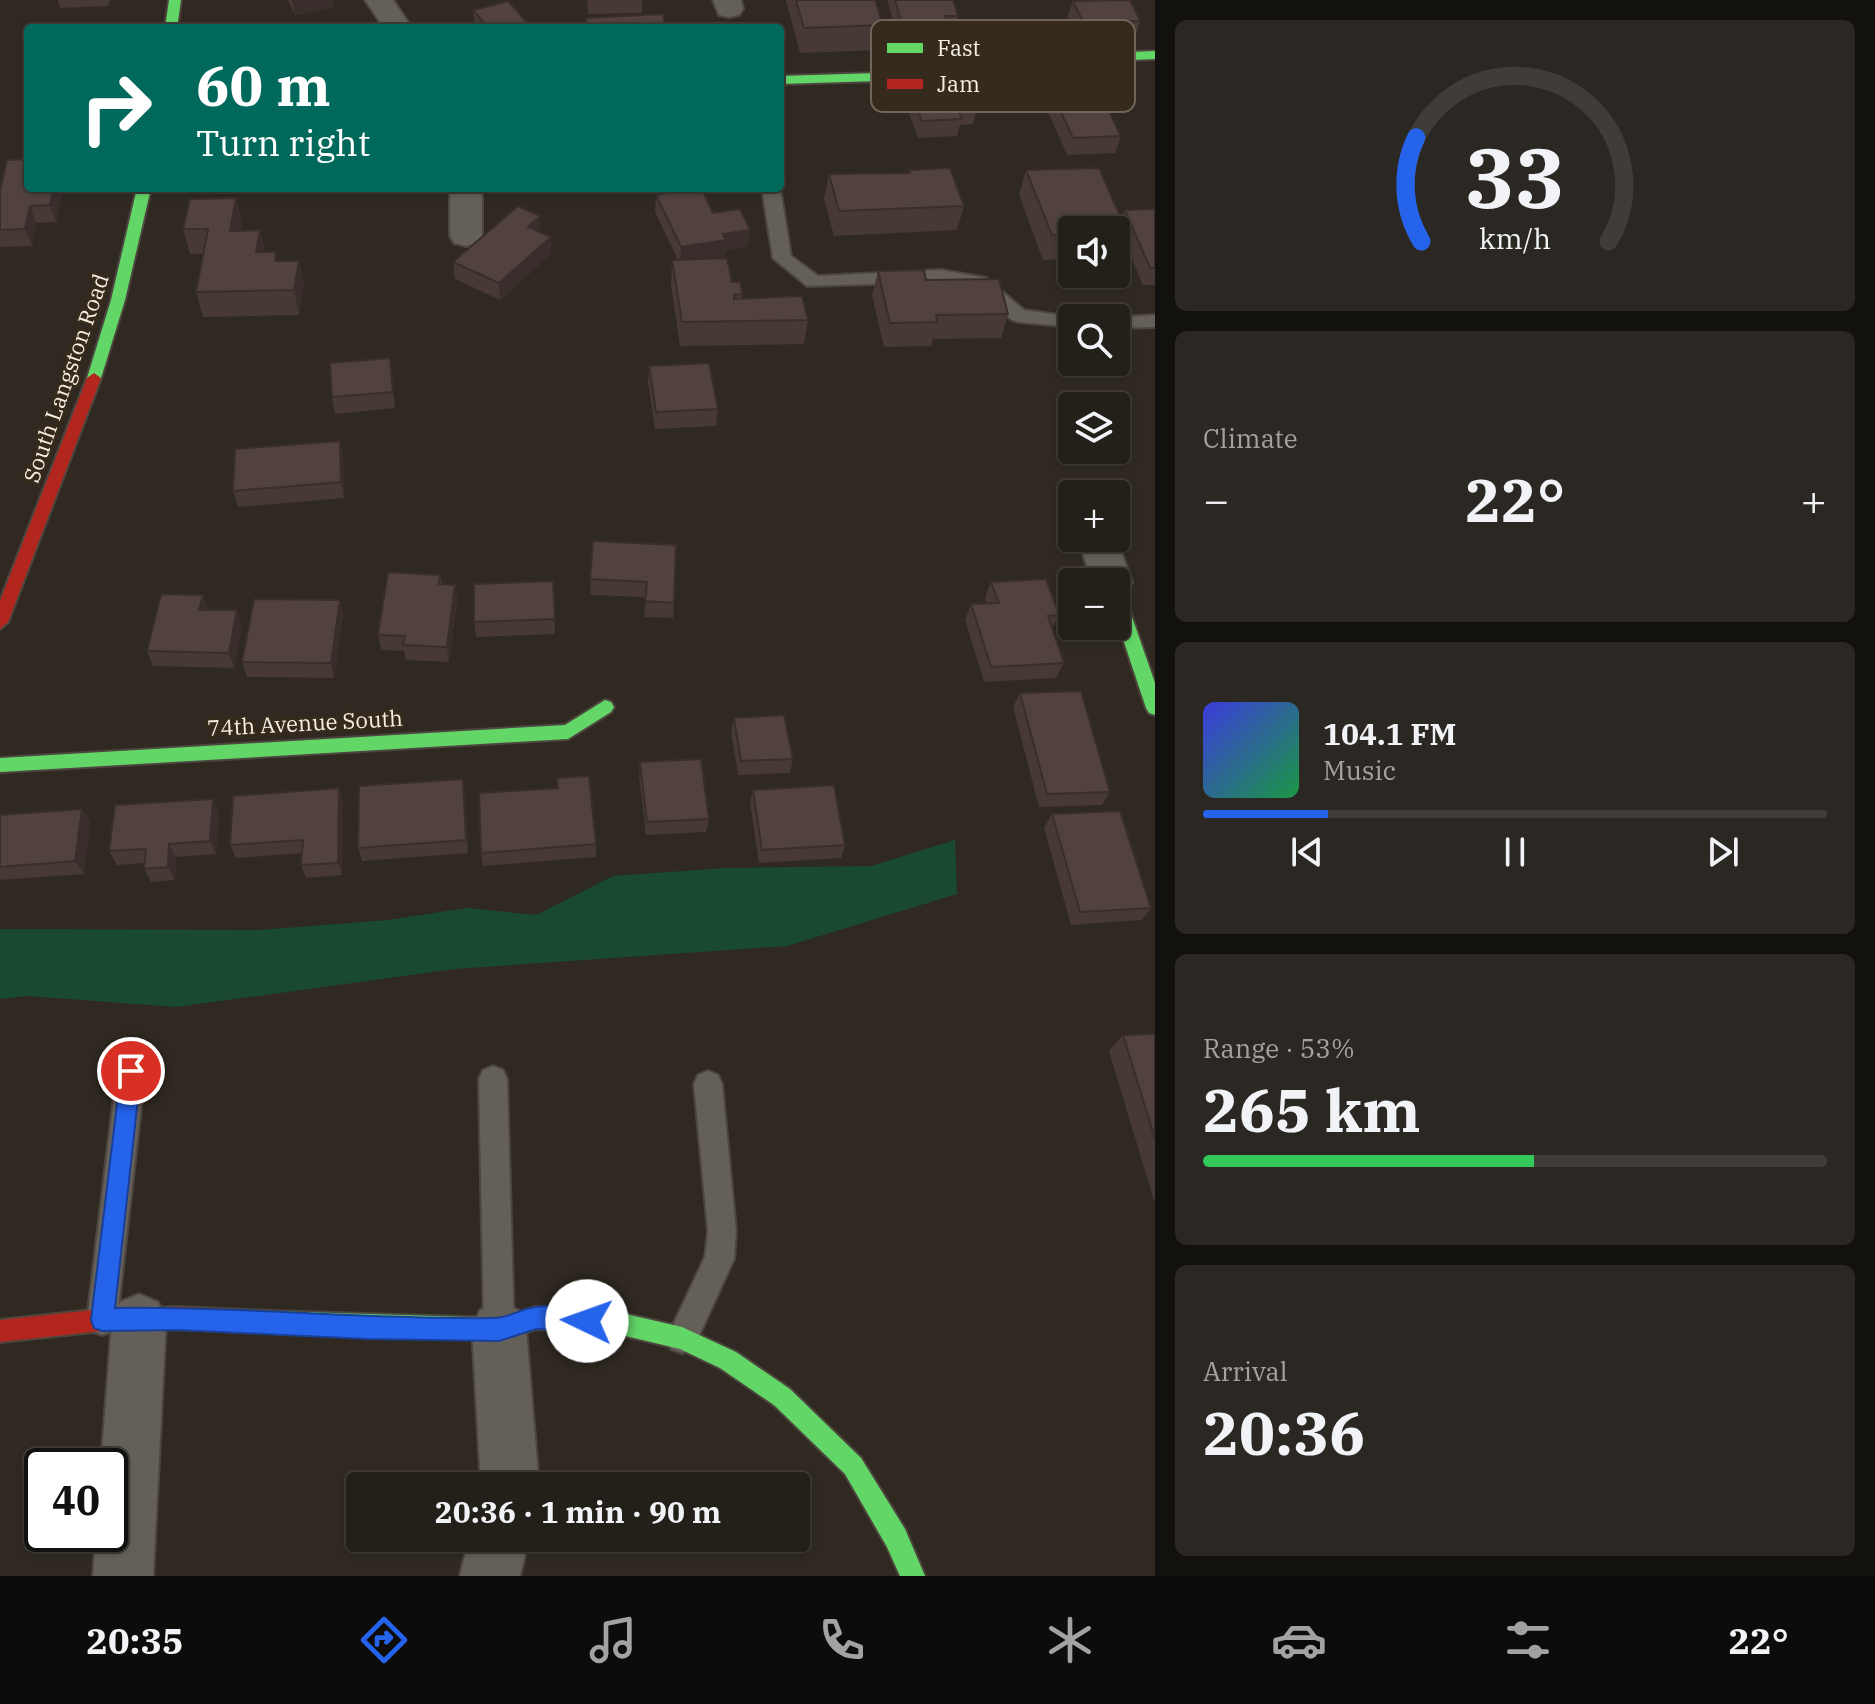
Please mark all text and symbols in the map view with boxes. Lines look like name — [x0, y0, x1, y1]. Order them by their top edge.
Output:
legend — [871, 20, 1135, 112]
text: Fast — [937, 33, 980, 62]
text: 60 m — [196, 49, 331, 121]
icon: right — [64, 56, 168, 160]
text: Jam — [937, 69, 980, 98]
text: Turn right — [196, 119, 370, 166]
text: 33 — [1465, 122, 1565, 230]
map controls — [1058, 216, 1130, 640]
button: sound — [1058, 216, 1130, 288]
text: km/h — [1479, 220, 1551, 257]
street label: South Langston Road — [16, 270, 115, 486]
button: search — [1058, 304, 1130, 376]
button: layers — [1058, 392, 1130, 464]
text: Climate — [1203, 421, 1298, 455]
text: 22° — [1465, 460, 1565, 539]
text: − — [1203, 471, 1229, 528]
text: + — [1801, 471, 1827, 528]
button: + — [1058, 480, 1130, 552]
button: − — [1058, 568, 1130, 640]
street label: 74th Avenue South — [206, 703, 404, 742]
text: 104.1 FM — [1323, 714, 1456, 753]
text: Music — [1323, 753, 1396, 787]
icon: previous — [1285, 830, 1329, 874]
icon: pause — [1493, 830, 1537, 874]
icon: next — [1701, 830, 1745, 874]
text: Range · 53% — [1203, 1031, 1355, 1065]
pin — [97, 1037, 165, 1105]
icon: arrive — [109, 1049, 153, 1093]
text: 265 km — [1203, 1070, 1421, 1149]
position arrow — [545, 1279, 629, 1363]
text: Arrival — [1203, 1354, 1288, 1388]
text: 20:36 — [1203, 1393, 1365, 1472]
speed limit sign: 40 — [24, 1448, 128, 1552]
text: 20:36 · 1 min · 90 m — [435, 1492, 721, 1531]
icon: directions — [356, 1612, 412, 1668]
icon: music — [585, 1612, 641, 1668]
icon: phone — [814, 1612, 870, 1668]
icon: climate — [1042, 1612, 1098, 1668]
icon: car — [1271, 1612, 1327, 1668]
icon: filters — [1500, 1612, 1556, 1668]
text: 20:35 — [86, 1617, 184, 1664]
text: 22° — [1728, 1617, 1789, 1664]

